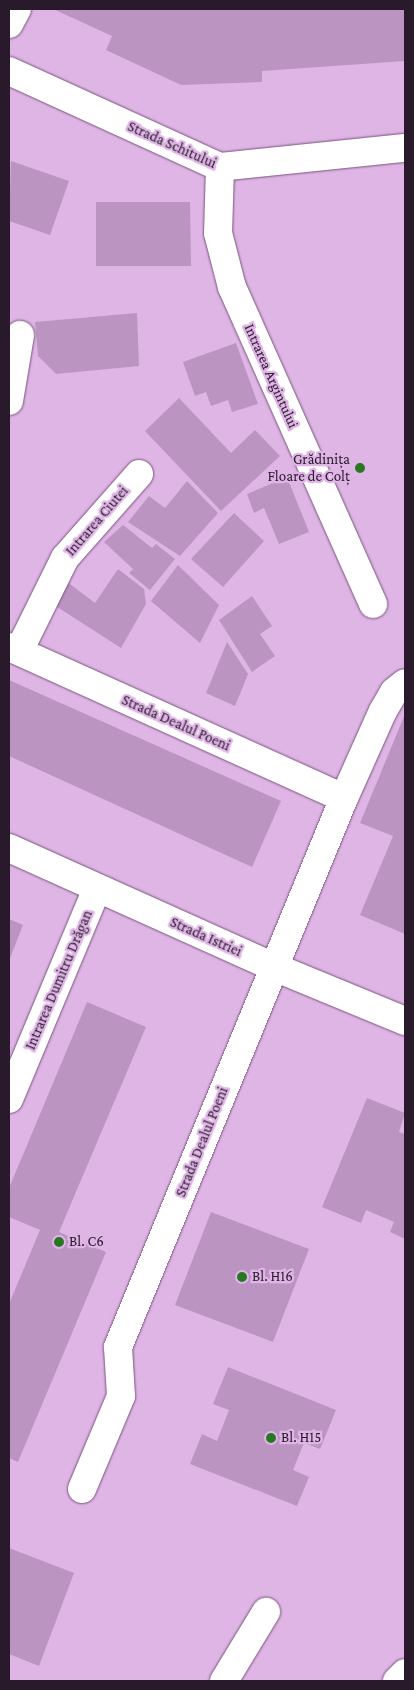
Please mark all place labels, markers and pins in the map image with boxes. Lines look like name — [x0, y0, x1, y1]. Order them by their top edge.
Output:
place label: Grădinița Floare de Colț — [267, 450, 350, 485]
marker: Grădinița Floare de Colț — [354, 462, 366, 474]
place label: Bl. C6 — [69, 1233, 104, 1251]
marker: Bl. C6 — [53, 1236, 65, 1248]
place label: Bl. H16 — [252, 1268, 293, 1286]
marker: Bl. H16 — [236, 1271, 248, 1283]
place label: Bl. H15 — [281, 1429, 321, 1447]
marker: Bl. H15 — [265, 1432, 277, 1444]

